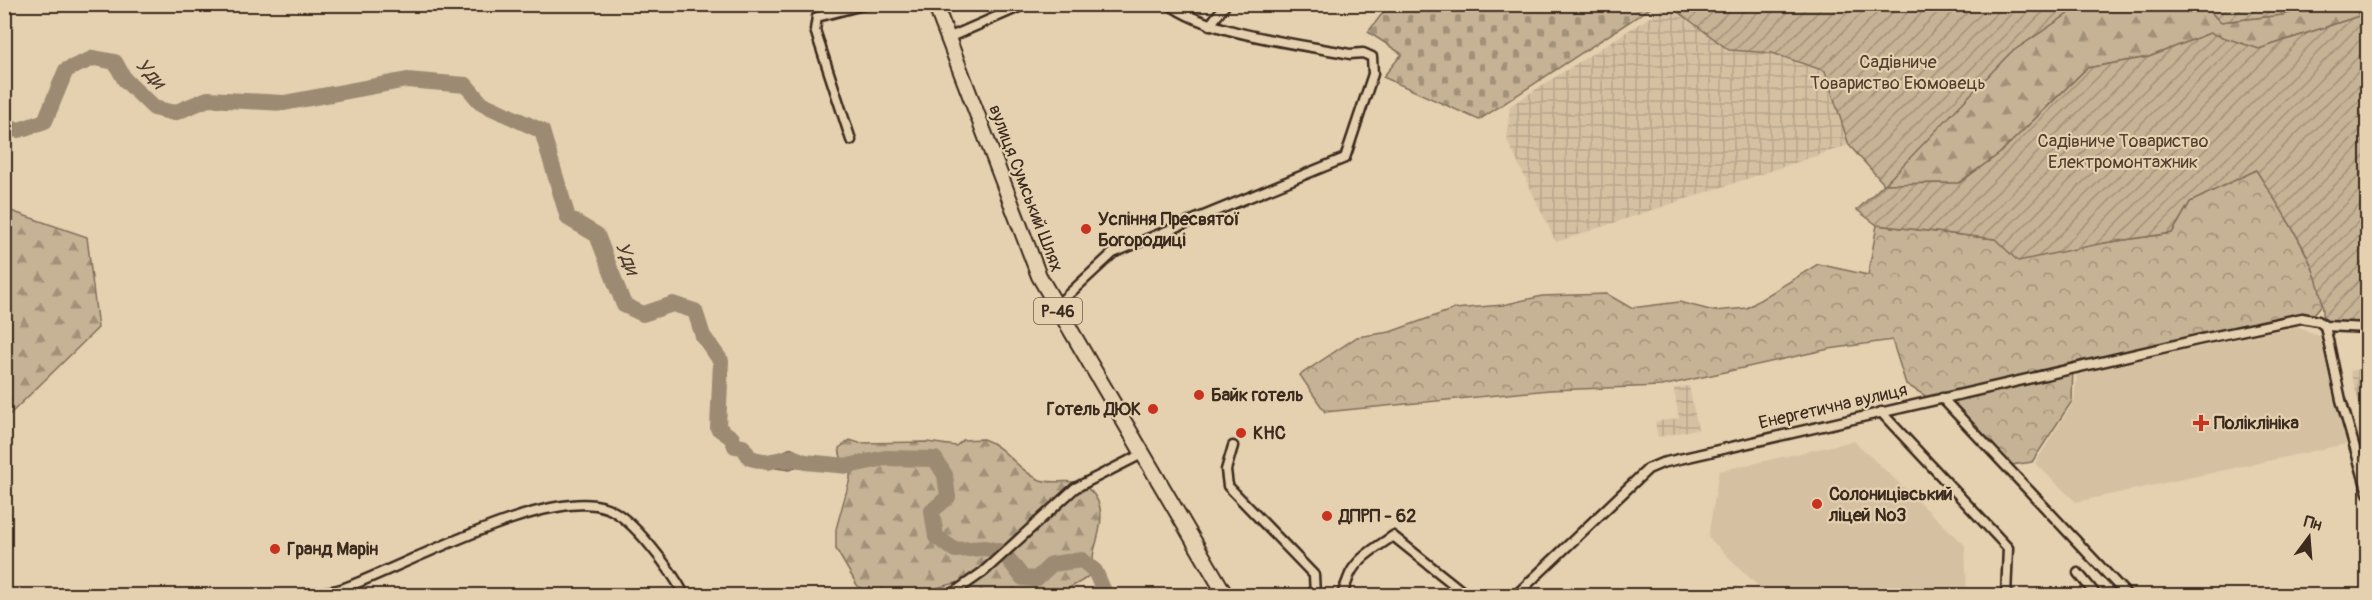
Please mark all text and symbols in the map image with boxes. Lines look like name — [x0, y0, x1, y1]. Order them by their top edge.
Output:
park label: Садівниче Товариство Еюмовець — [1810, 51, 1986, 95]
water label: Уди — [130, 53, 172, 95]
street label: вулиця Сумський Шлях — [983, 101, 1068, 275]
park label: Садівниче Товариство Електромонтажник — [2038, 130, 2209, 174]
place label: Успіння Пресвятої Богородиці — [1098, 208, 1240, 252]
marker: Успіння Пресвятої Богородиці — [1079, 222, 1093, 236]
water label: Уди — [610, 238, 646, 280]
road number: Р-46 — [1034, 298, 1082, 324]
street label: Енергетична вулиця — [1757, 378, 1910, 435]
place label: Байк готель — [1211, 384, 1303, 407]
marker: Байк готель — [1192, 388, 1206, 402]
place label: Готель ДЮК — [1047, 398, 1141, 421]
marker: Готель ДЮК — [1146, 402, 1160, 416]
place label: Поліклініка — [2214, 412, 2300, 435]
marker: Поліклініка — [2192, 414, 2210, 432]
place label: КНС — [1253, 422, 1286, 445]
marker: КНС — [1234, 426, 1248, 440]
place label: Солоницівський ліцей №3 — [1828, 483, 1953, 527]
marker: Солоницівський ліцей №3 — [1810, 497, 1824, 511]
place label: ДПРП - 62 — [1338, 505, 1416, 528]
north arrow — [2279, 507, 2339, 567]
marker: ДПРП - 62 — [1320, 509, 1334, 523]
text: Пн — [2302, 512, 2324, 536]
place label: Гранд Марін — [287, 538, 378, 561]
marker: Гранд Марін — [268, 542, 282, 556]

